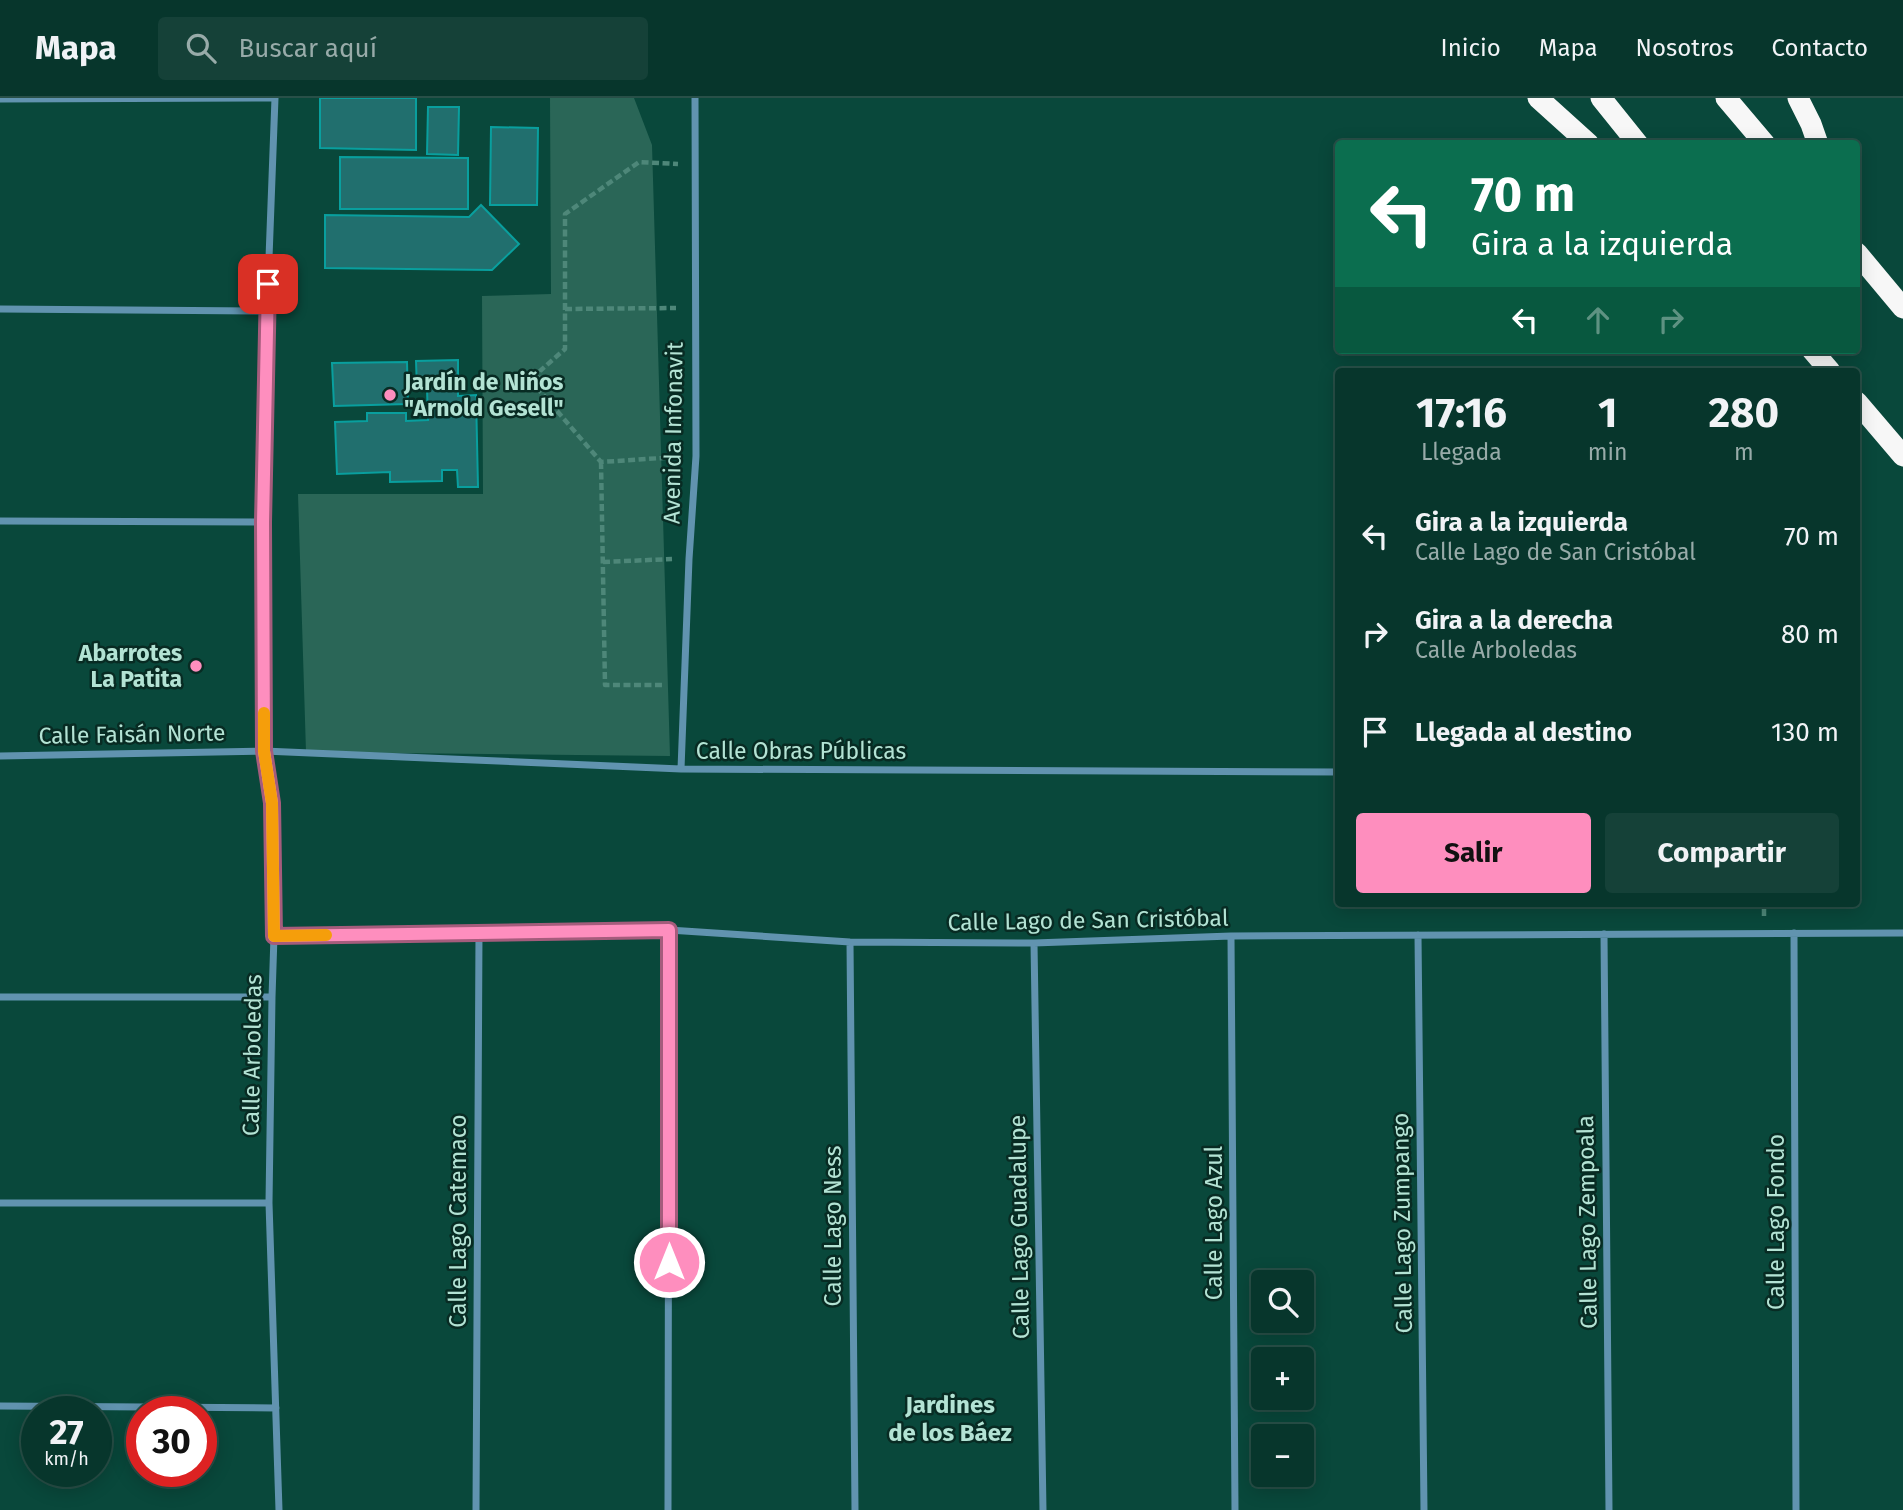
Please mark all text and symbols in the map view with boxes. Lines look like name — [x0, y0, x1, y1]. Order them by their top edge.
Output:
search box — [158, 17, 648, 80]
text: Mapa — [35, 28, 116, 68]
icon: search — [182, 29, 220, 67]
text: Buscar aquí — [238, 33, 377, 64]
text: Inicio — [1441, 34, 1501, 62]
text: Mapa — [1539, 34, 1598, 62]
text: Nosotros — [1636, 34, 1734, 62]
text: Contacto — [1772, 34, 1868, 62]
text: 70 m — [1471, 165, 1575, 224]
icon: left — [1356, 168, 1447, 259]
text: Gira a la izquierda — [1471, 225, 1733, 263]
pin — [238, 254, 298, 314]
icon: arrive — [249, 265, 287, 303]
icon: left — [1506, 301, 1544, 339]
icon: ahead — [1579, 301, 1617, 339]
icon: right — [1652, 301, 1690, 339]
street label: Avenida Infonavit — [657, 341, 689, 524]
place label: Jardín de Niños "Arnold Gesell" — [403, 368, 564, 422]
marker: Jardín de Niños "Arnold Gesell" — [382, 387, 398, 403]
text: 17:16 — [1416, 388, 1507, 438]
text: 1 — [1598, 388, 1617, 438]
text: 280 — [1708, 388, 1779, 438]
text: Llegada — [1421, 438, 1502, 466]
text: min — [1588, 438, 1627, 466]
text: m — [1734, 438, 1754, 466]
text: Gira a la izquierda — [1415, 507, 1628, 538]
icon: left — [1356, 517, 1394, 555]
text: 70 m — [1784, 521, 1839, 552]
text: Calle Lago de San Cristóbal — [1415, 538, 1696, 566]
text: Gira a la derecha — [1415, 605, 1613, 636]
icon: right — [1356, 615, 1394, 653]
text: 80 m — [1781, 619, 1839, 650]
text: Calle Arboledas — [1415, 636, 1577, 664]
place label: Abarrotes La Patita — [78, 639, 182, 693]
marker: Abarrotes La Patita — [188, 658, 204, 674]
icon: arrive — [1356, 713, 1394, 751]
text: Llegada al destino — [1415, 717, 1632, 748]
text: 130 m — [1771, 717, 1839, 748]
street label: Calle Faisán Norte — [38, 718, 226, 750]
street label: Calle Obras Públicas — [696, 737, 906, 765]
button: Salir — [1356, 813, 1591, 893]
button: Compartir — [1605, 813, 1839, 893]
street label: Calle Lago de San Cristóbal — [947, 904, 1229, 936]
street label: Calle Arboledas — [237, 974, 267, 1136]
street label: Calle Lago Zumpango — [1386, 1112, 1418, 1334]
street label: Calle Lago Catemaco — [444, 1114, 472, 1328]
street label: Calle Lago Guadalupe — [1003, 1115, 1035, 1339]
street label: Calle Lago Zempoala — [1571, 1115, 1603, 1329]
street label: Calle Lago Fondo — [1762, 1134, 1790, 1310]
street label: Calle Lago Ness — [819, 1145, 847, 1307]
street label: Calle Lago Azul — [1200, 1145, 1228, 1300]
position arrow — [632, 1225, 706, 1299]
map controls — [1251, 1270, 1314, 1487]
button: search — [1251, 1270, 1314, 1333]
button: + — [1251, 1347, 1314, 1410]
district label: Jardines de los Báez — [888, 1391, 1012, 1447]
speed limit sign: 30 — [126, 1396, 217, 1487]
text: 27 — [49, 1411, 84, 1453]
button: − — [1251, 1424, 1314, 1487]
text: km/h — [44, 1448, 89, 1470]

